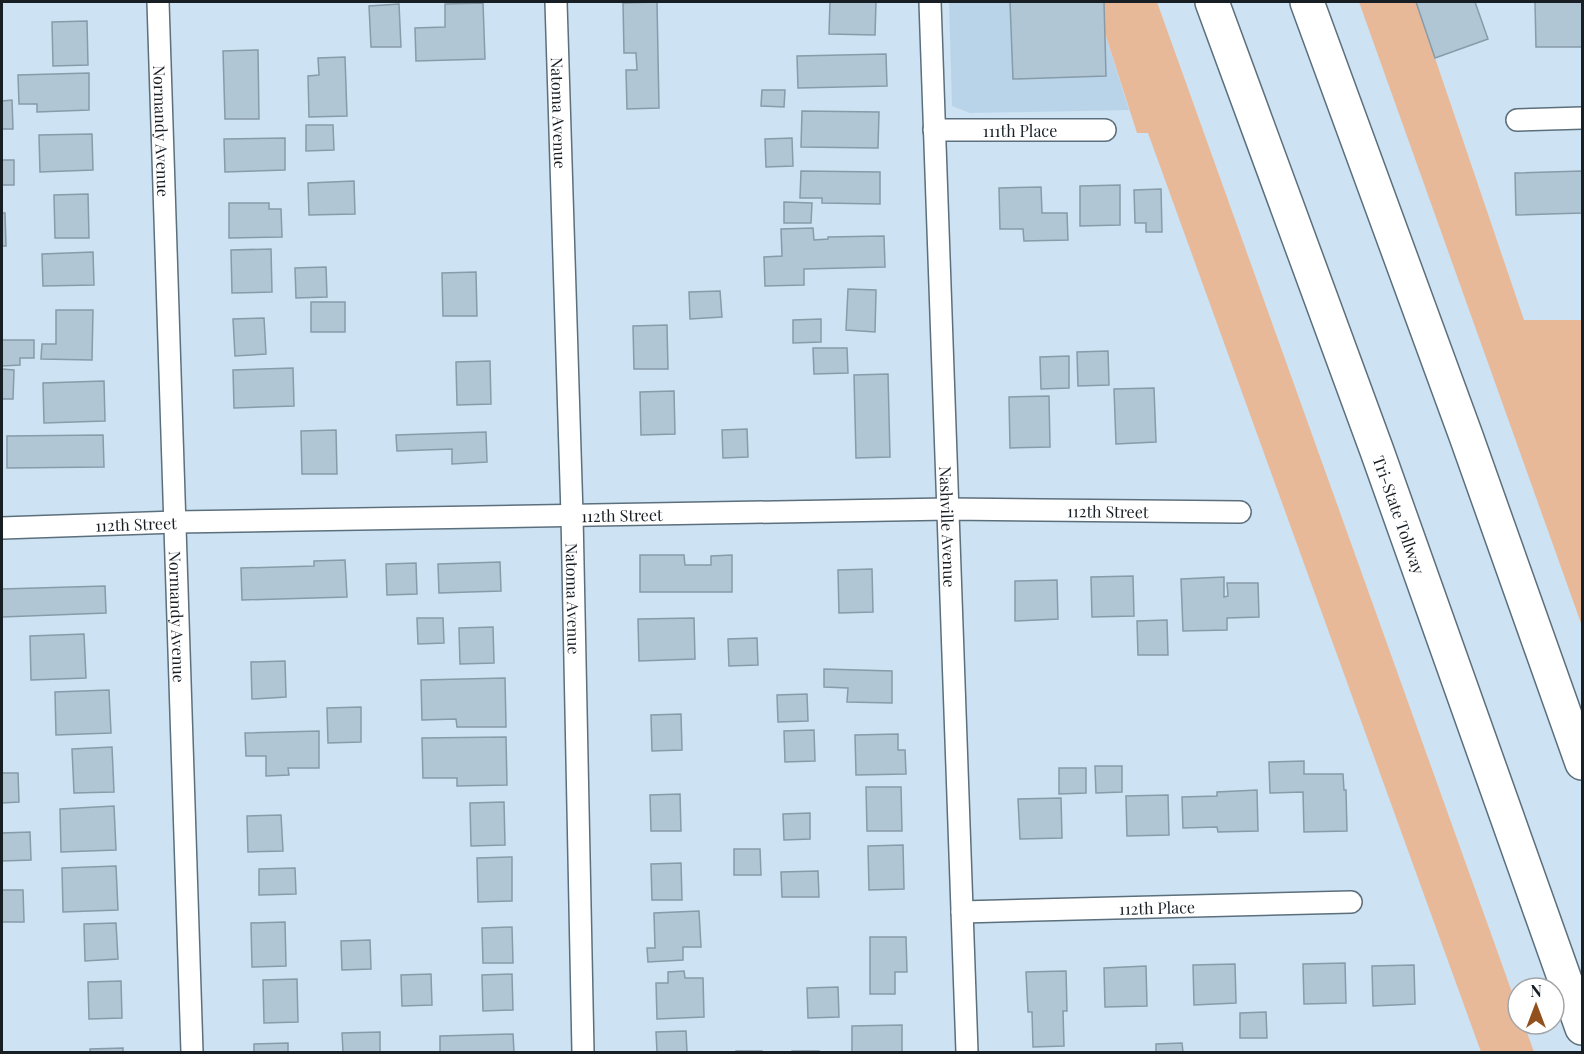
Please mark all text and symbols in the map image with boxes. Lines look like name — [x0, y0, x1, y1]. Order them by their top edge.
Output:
street label: Natoma Avenue — [547, 57, 572, 169]
street label: Normandy Avenue — [150, 65, 175, 197]
street label: 111th Place — [983, 120, 1057, 141]
street label: Tri-State Tollway — [1369, 453, 1430, 577]
street label: Nashville Avenue — [936, 466, 961, 588]
street label: 112th Street — [1067, 500, 1149, 522]
street label: 112th Street — [581, 503, 663, 526]
street label: 112th Street — [95, 511, 177, 535]
street label: Natoma Avenue — [562, 543, 585, 655]
street label: Normandy Avenue — [165, 550, 191, 683]
street label: 112th Place — [1119, 896, 1195, 918]
north arrow — [1506, 976, 1566, 1036]
text: N — [1530, 980, 1542, 1001]

